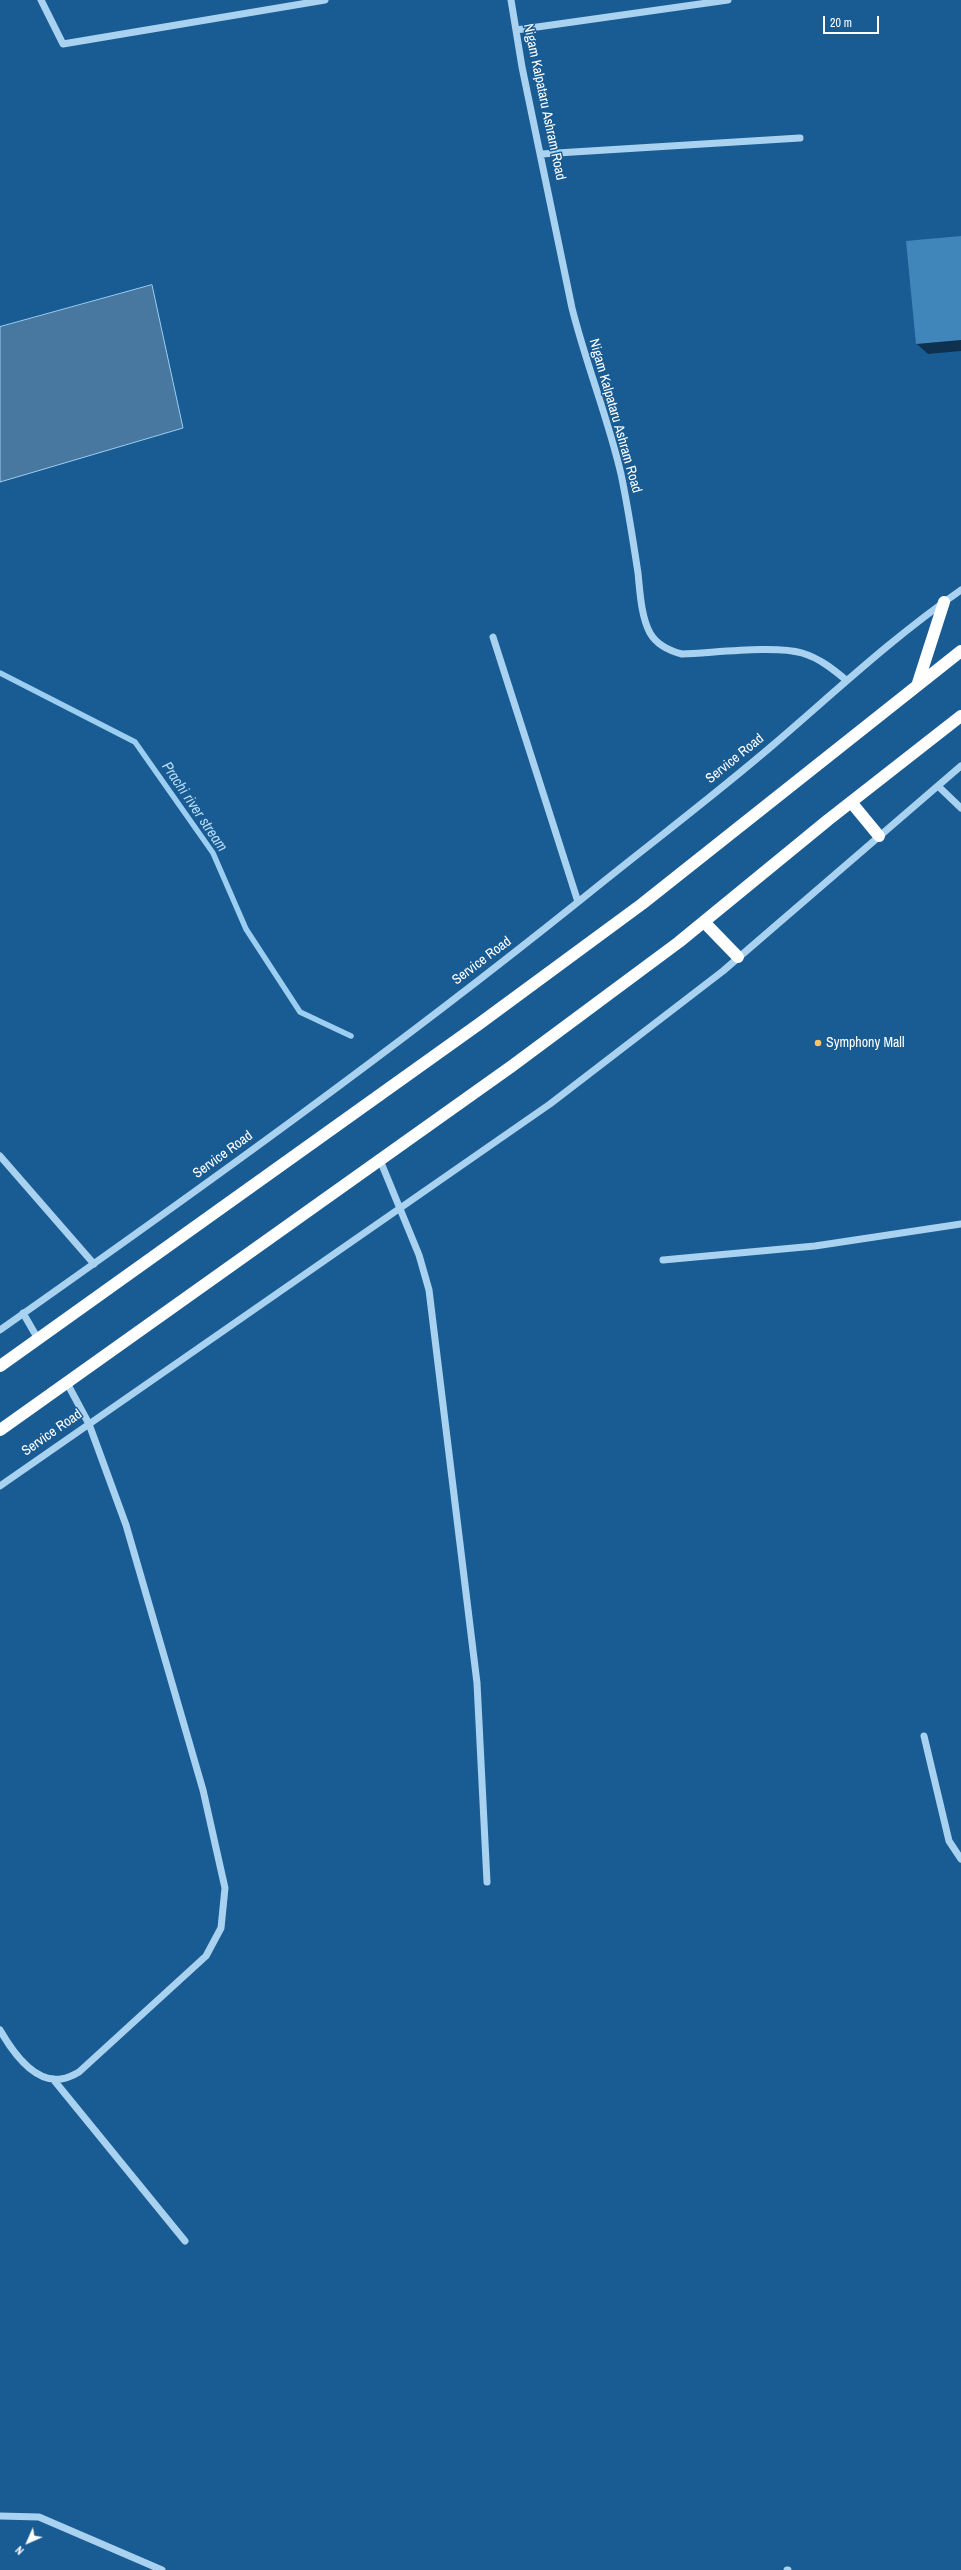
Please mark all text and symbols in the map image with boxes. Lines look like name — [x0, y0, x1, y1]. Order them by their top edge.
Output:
scale bar — [825, 8, 881, 34]
text: 20 m — [830, 15, 852, 31]
street label: Nigam Kalpataru Ashram Road — [519, 22, 569, 182]
street label: Nigam Kalpataru Ashram Road — [585, 337, 645, 495]
street label: Service Road — [703, 731, 767, 787]
water label: Prachi river stream — [157, 759, 231, 855]
street label: Service Road — [449, 933, 515, 989]
place label: Symphony Mall — [826, 1035, 904, 1051]
marker: Symphony Mall — [813, 1038, 823, 1048]
street label: Service Road — [190, 1128, 256, 1182]
street label: Service Road — [19, 1406, 85, 1460]
north arrow — [8, 2522, 48, 2562]
text: N — [12, 2543, 27, 2558]

